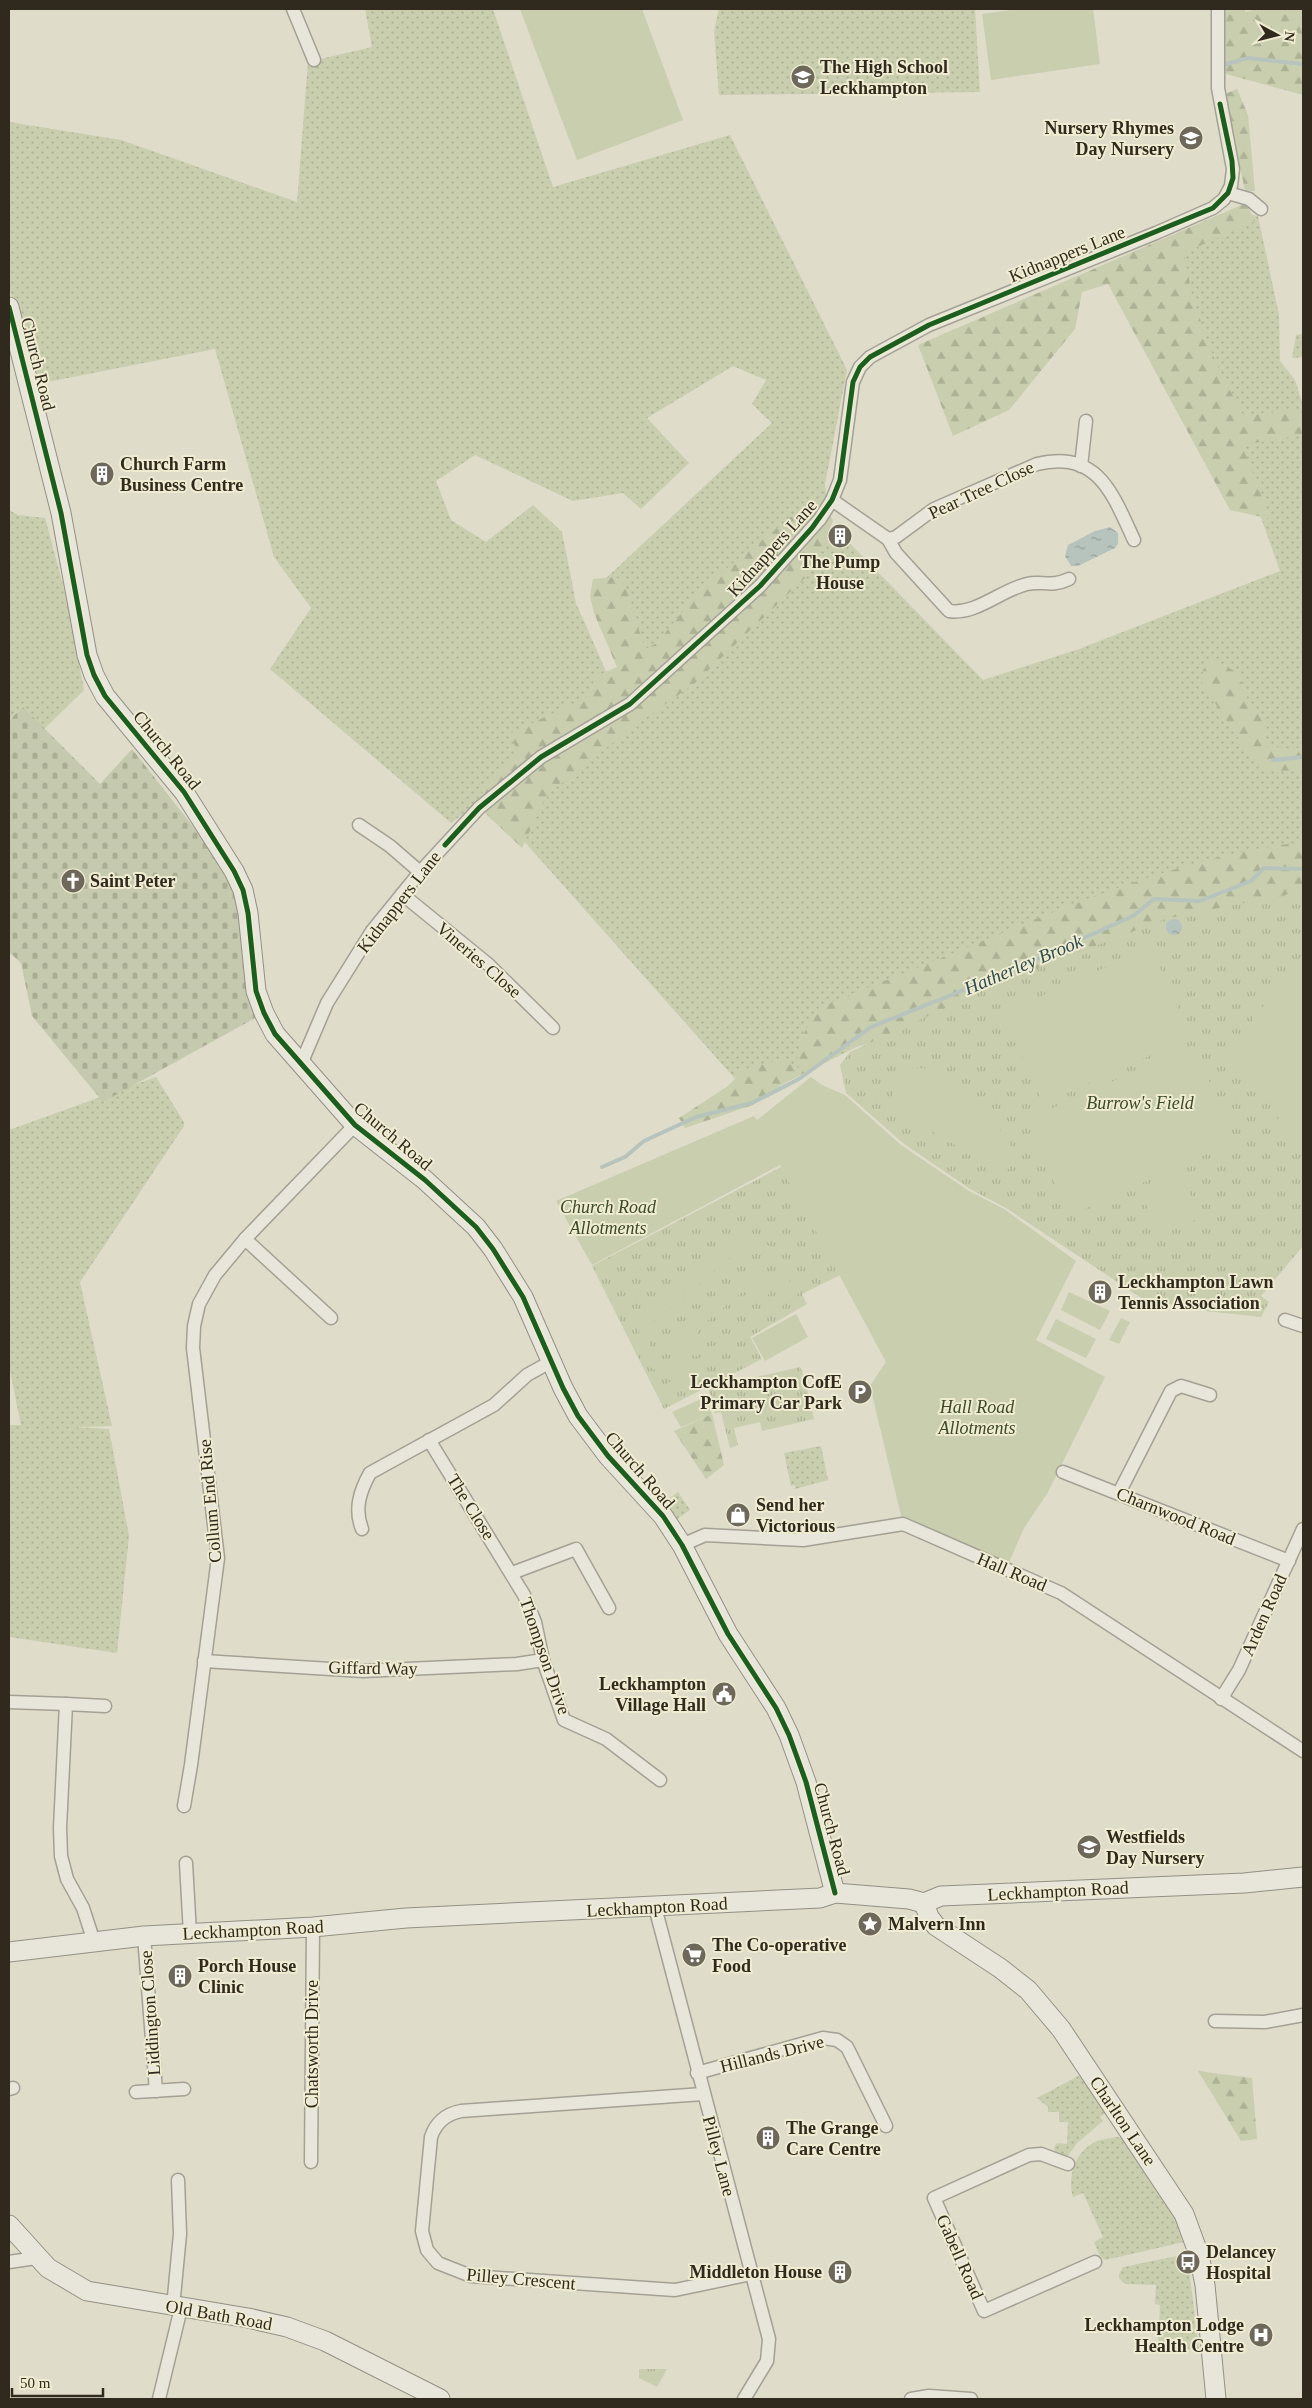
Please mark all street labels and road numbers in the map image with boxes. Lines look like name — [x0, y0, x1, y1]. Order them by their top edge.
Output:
street label: Kidnappers Lane — [1006, 222, 1128, 286]
street label: Church Road — [17, 315, 59, 413]
street label: Pear Tree Close — [925, 457, 1037, 523]
street label: Kidnappers Lane — [723, 495, 821, 601]
street label: Church Road — [129, 707, 205, 793]
street label: Kidnappers Lane — [353, 847, 445, 957]
street label: Vineries Close — [433, 918, 525, 1002]
street label: Church Road — [350, 1098, 436, 1174]
street label: Church Road — [601, 1427, 679, 1513]
street label: Collum End Rise — [195, 1438, 225, 1564]
street label: The Close — [443, 1471, 499, 1543]
street label: Charnwood Road — [1114, 1483, 1238, 1549]
street label: Hall Road — [974, 1548, 1050, 1596]
street label: Arden Road — [1237, 1571, 1291, 1659]
street label: Thompson Drive — [516, 1595, 574, 1717]
street label: Giffard Way — [328, 1657, 418, 1679]
street label: Church Road — [810, 1780, 854, 1878]
street label: Leckhampton Road — [987, 1877, 1129, 1905]
street label: Leckhampton Road — [586, 1893, 728, 1921]
street label: Leckhampton Road — [182, 1916, 324, 1944]
street label: Liddington Close — [136, 1950, 164, 2076]
street label: Chatsworth Drive — [302, 1980, 322, 2108]
street label: Hillands Drive — [718, 2031, 826, 2077]
street label: Charlton Lane — [1086, 2073, 1160, 2169]
street label: Pilley Lane — [699, 2114, 739, 2198]
street label: Gabell Road — [932, 2212, 988, 2302]
street label: Pilley Crescent — [466, 2264, 576, 2294]
street label: Old Bath Road — [164, 2296, 274, 2334]

